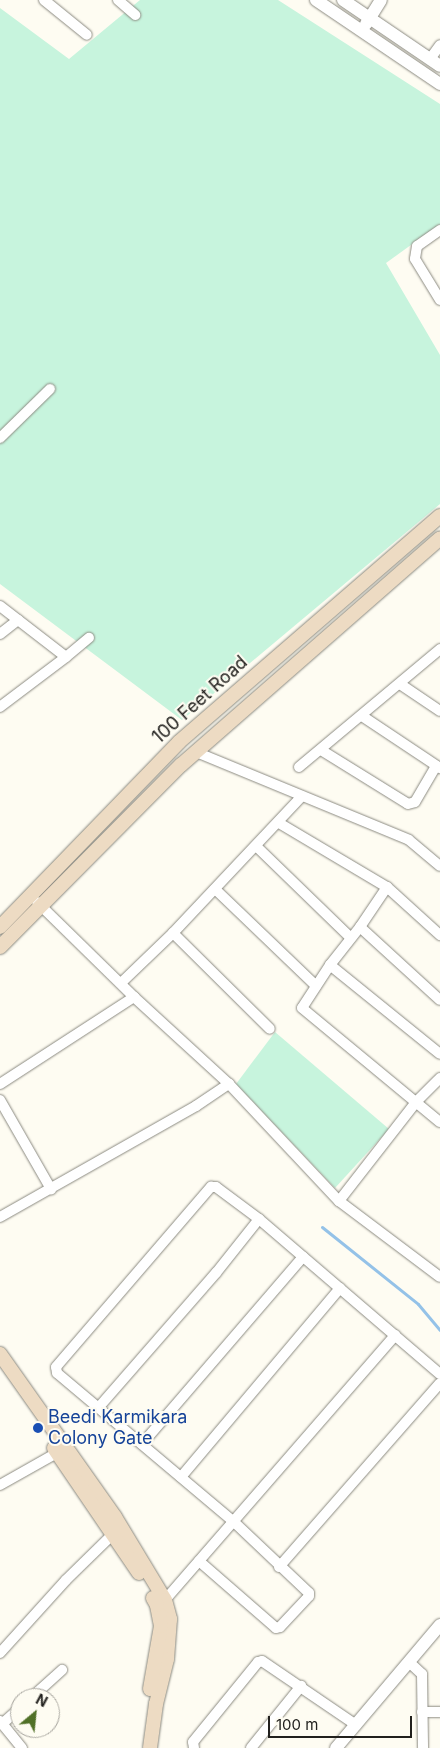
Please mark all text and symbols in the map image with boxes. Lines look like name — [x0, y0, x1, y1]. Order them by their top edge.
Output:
street label: 100 Feet Road — [148, 652, 252, 748]
place label: Beedi Karmikara Colony Gate — [48, 1407, 187, 1450]
marker: Beedi Karmikara Colony Gate — [32, 1422, 44, 1434]
north arrow — [10, 1688, 60, 1738]
text: N — [33, 1690, 51, 1710]
scale bar — [270, 1706, 414, 1738]
text: 100 m — [276, 1715, 318, 1734]

